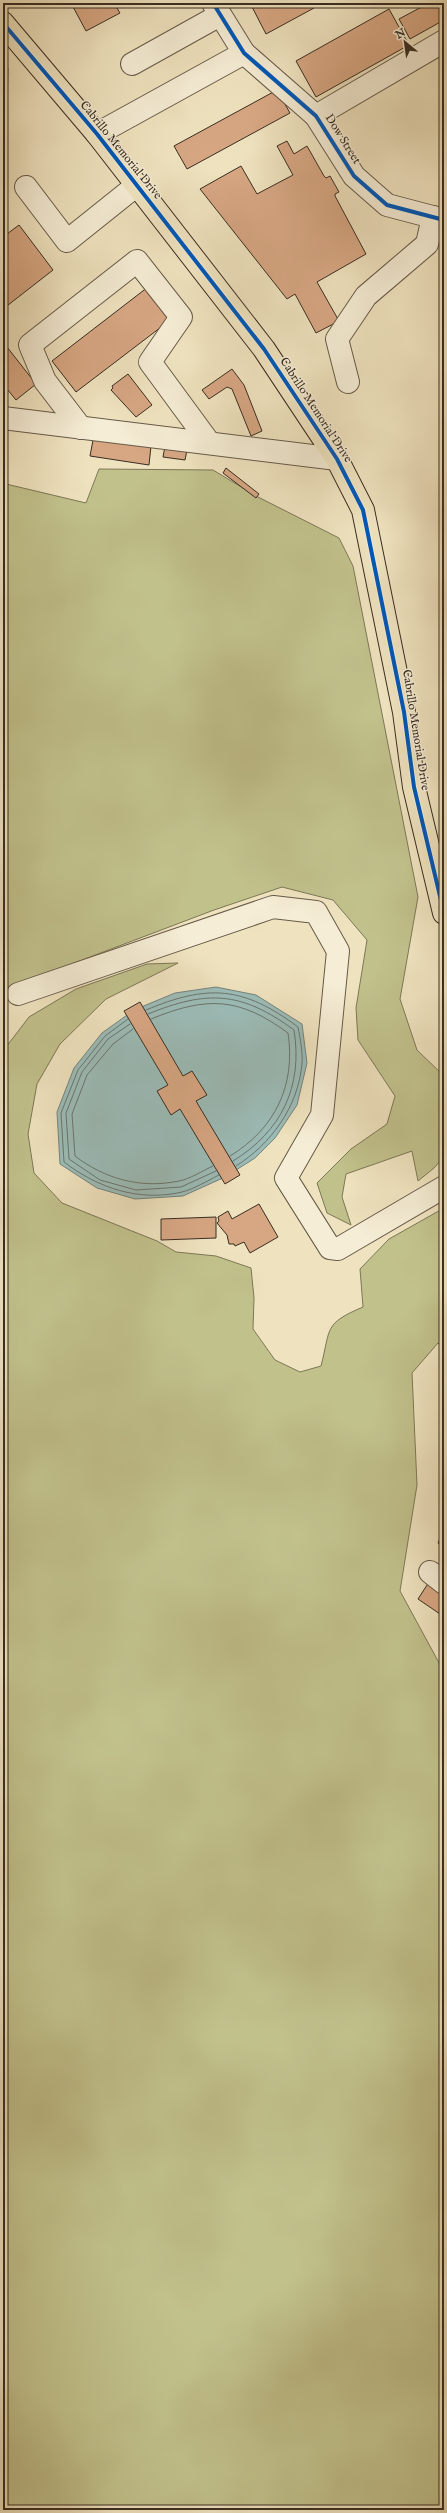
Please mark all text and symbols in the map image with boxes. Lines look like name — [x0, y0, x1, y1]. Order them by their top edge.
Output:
north arrow — [385, 22, 425, 62]
text: N — [392, 25, 409, 43]
street label: Cabrillo Memorial Drive — [77, 98, 166, 203]
street label: Dow Street — [322, 111, 364, 167]
street label: Cabrillo Memorial Drive — [276, 355, 356, 466]
street label: Cabrillo Memorial Drive — [399, 668, 433, 792]

